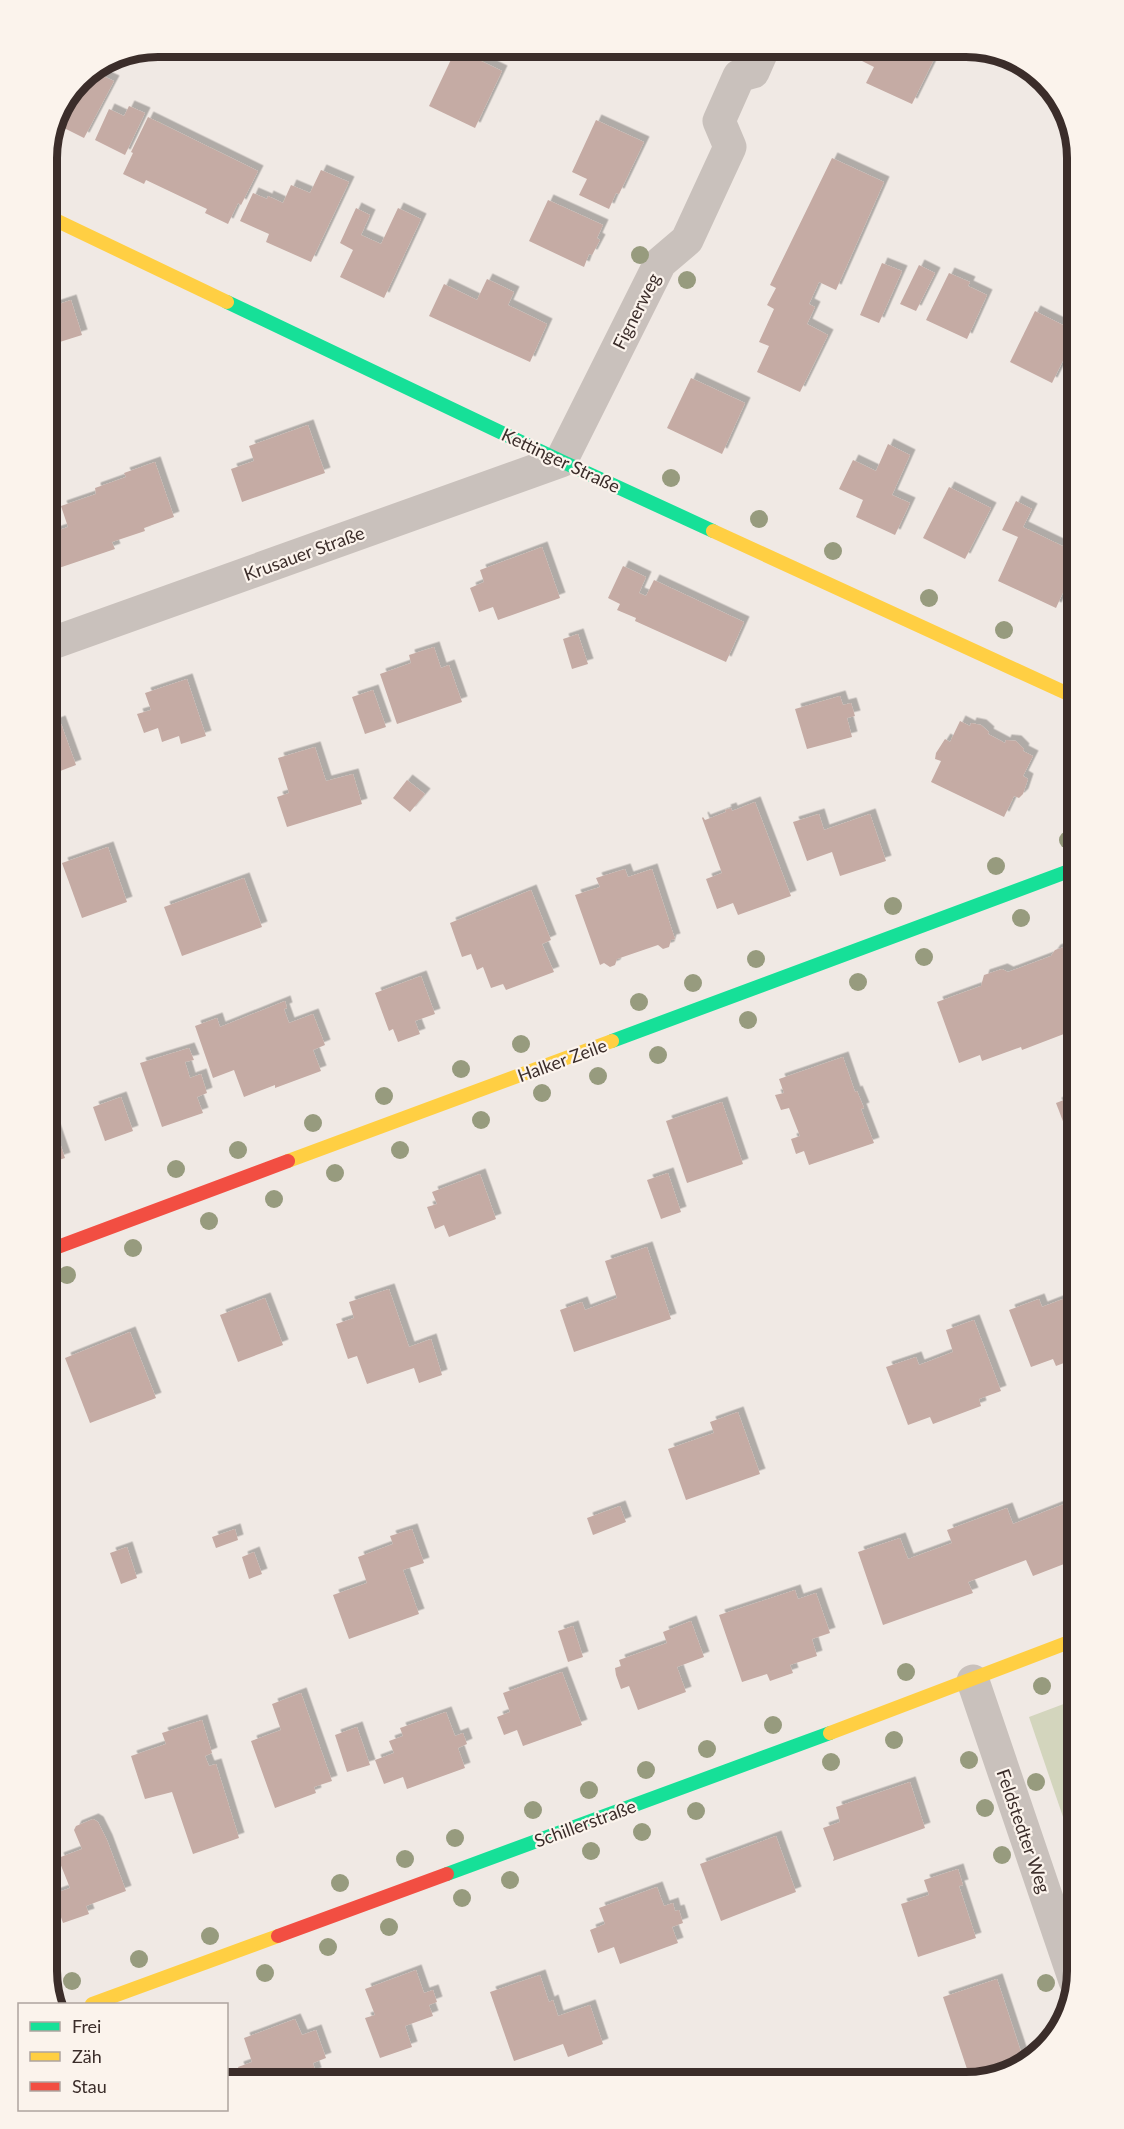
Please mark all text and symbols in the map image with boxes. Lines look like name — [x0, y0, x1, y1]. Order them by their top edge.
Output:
street label: Fignerweg — [607, 269, 665, 353]
street label: Kettinger Straße — [498, 423, 624, 497]
street label: Krusauer Straße — [241, 521, 367, 585]
street label: Halker Zeile — [514, 1034, 610, 1086]
street label: Feldstedter Weg — [992, 1766, 1056, 1896]
street label: Schillerstraße — [531, 1794, 639, 1852]
legend — [18, 2003, 228, 2111]
text: Frei — [72, 2015, 101, 2037]
text: Zäh — [72, 2045, 102, 2067]
text: Stau — [72, 2075, 107, 2097]

